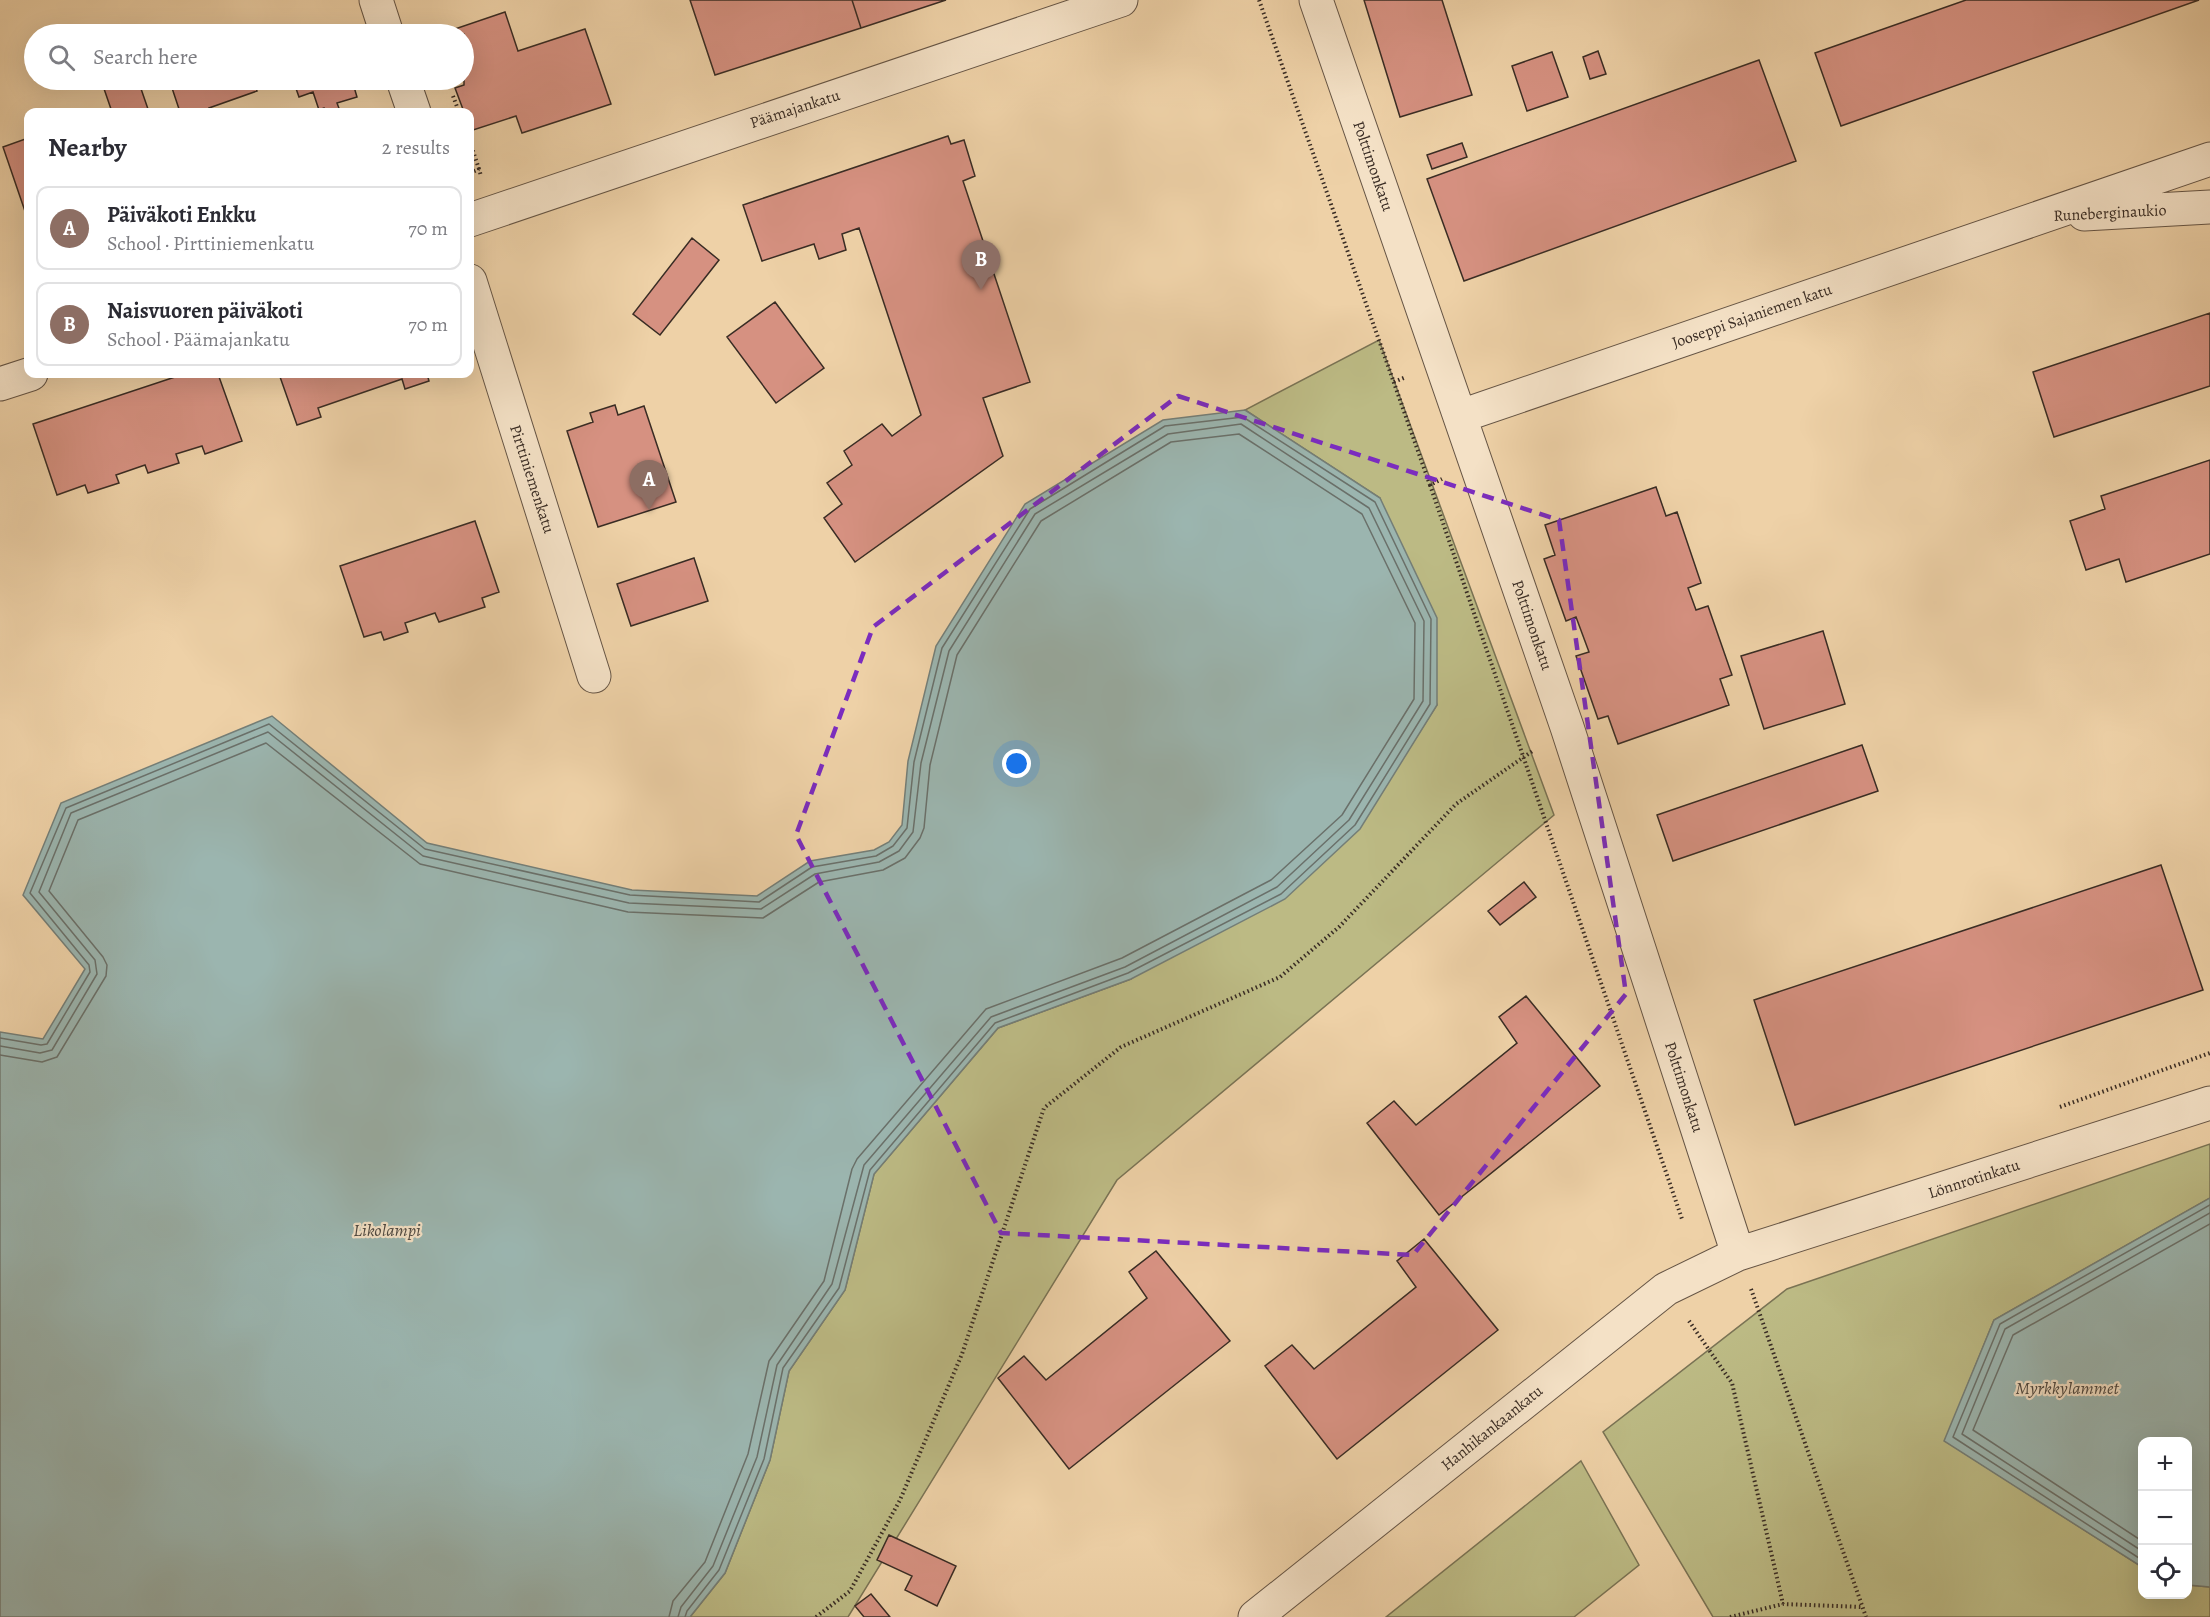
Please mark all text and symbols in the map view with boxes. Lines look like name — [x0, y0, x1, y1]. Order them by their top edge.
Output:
search box — [24, 24, 474, 90]
icon: search — [45, 41, 78, 74]
text: Search here — [93, 42, 198, 72]
street label: Päämajankatu — [747, 84, 843, 134]
street label: Polttimonkatu — [1347, 118, 1399, 214]
text: Nearby — [48, 130, 127, 165]
text: 2 results — [382, 134, 450, 161]
street label: Runeberginaukio — [2053, 199, 2167, 227]
text: Päiväkoti Enkku — [107, 200, 256, 230]
text: A — [63, 215, 76, 242]
text: 70 m — [408, 215, 448, 242]
text: School · Pirttiniemenkatu — [107, 230, 314, 257]
pin: B — [962, 240, 1000, 290]
street label: Jooseppi Sajaniemen katu — [1669, 278, 1835, 354]
text: Naisvuoren päiväkoti — [107, 296, 303, 326]
text: B — [63, 311, 76, 338]
text: 70 m — [408, 311, 448, 338]
text: School · Päämajankatu — [107, 326, 290, 353]
street label: Pirttiniemenkatu — [504, 422, 560, 537]
pin: A — [630, 460, 668, 510]
street label: Polttimonkatu — [1506, 577, 1558, 673]
your location — [1002, 749, 1031, 778]
street label: Polttimonkatu — [1659, 1039, 1709, 1135]
street label: Lönnrotinkatu — [1925, 1154, 2023, 1204]
water label: Likolampi — [353, 1218, 421, 1242]
water label: Myrkkylammet — [2015, 1376, 2119, 1400]
street label: Hanhikankaankatu — [1436, 1380, 1548, 1476]
map controls — [2138, 1437, 2192, 1599]
button: + — [2138, 1437, 2192, 1491]
button: − — [2138, 1491, 2192, 1545]
button: locate — [2138, 1545, 2192, 1599]

